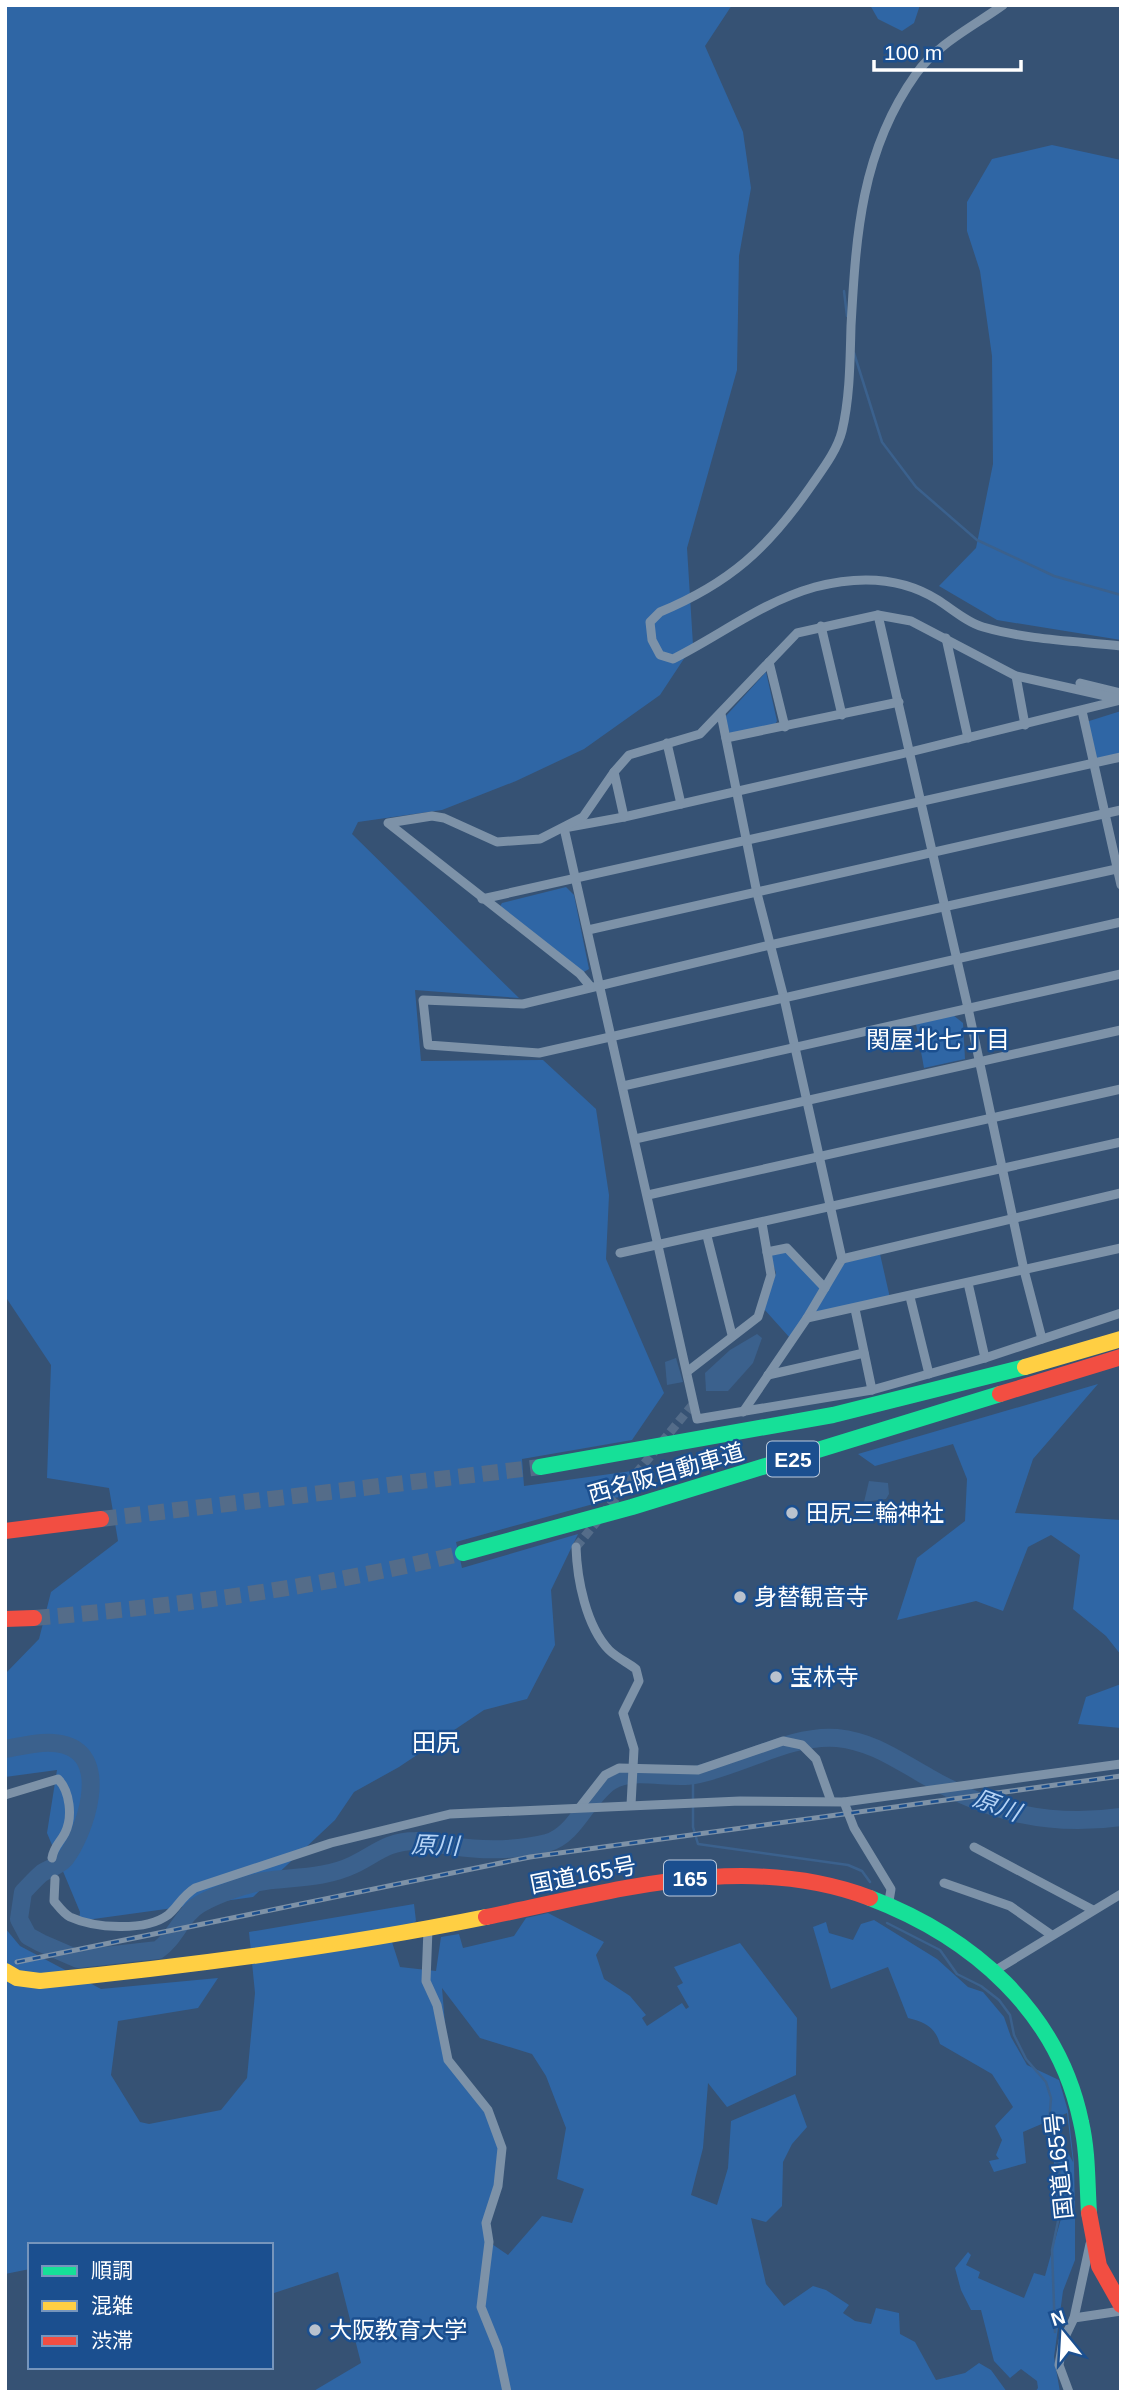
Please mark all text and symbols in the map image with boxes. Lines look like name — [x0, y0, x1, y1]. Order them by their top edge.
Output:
scale bar — [874, 28, 1021, 72]
text: 100 m — [884, 41, 942, 64]
district label: 関屋北七丁目 — [866, 1026, 1010, 1053]
street label: 西名阪自動車道 — [585, 1438, 747, 1508]
road number: E25 — [767, 1442, 819, 1476]
place label: 田尻三輪神社 — [806, 1500, 944, 1526]
marker: 田尻三輪神社 — [784, 1505, 800, 1521]
place label: 身替観音寺 — [754, 1584, 869, 1610]
marker: 身替観音寺 — [732, 1589, 748, 1605]
place label: 宝林寺 — [790, 1664, 859, 1690]
marker: 宝林寺 — [768, 1669, 784, 1685]
district label: 田尻 — [412, 1729, 460, 1756]
water label: 原川 — [970, 1784, 1027, 1827]
water label: 原川 — [411, 1831, 462, 1859]
street label: 国道165号 — [528, 1852, 638, 1898]
road number: 165 — [664, 1860, 716, 1896]
street label: 国道165号 — [1040, 2111, 1078, 2221]
legend — [28, 2243, 273, 2369]
text: 順調 — [91, 2259, 133, 2282]
text: 混雑 — [91, 2294, 133, 2317]
north arrow — [1028, 2299, 1098, 2369]
text: N — [1048, 2306, 1068, 2330]
place label: 大阪教育大学 — [329, 2317, 467, 2343]
marker: 大阪教育大学 — [307, 2322, 323, 2338]
text: 渋滞 — [91, 2329, 133, 2352]

